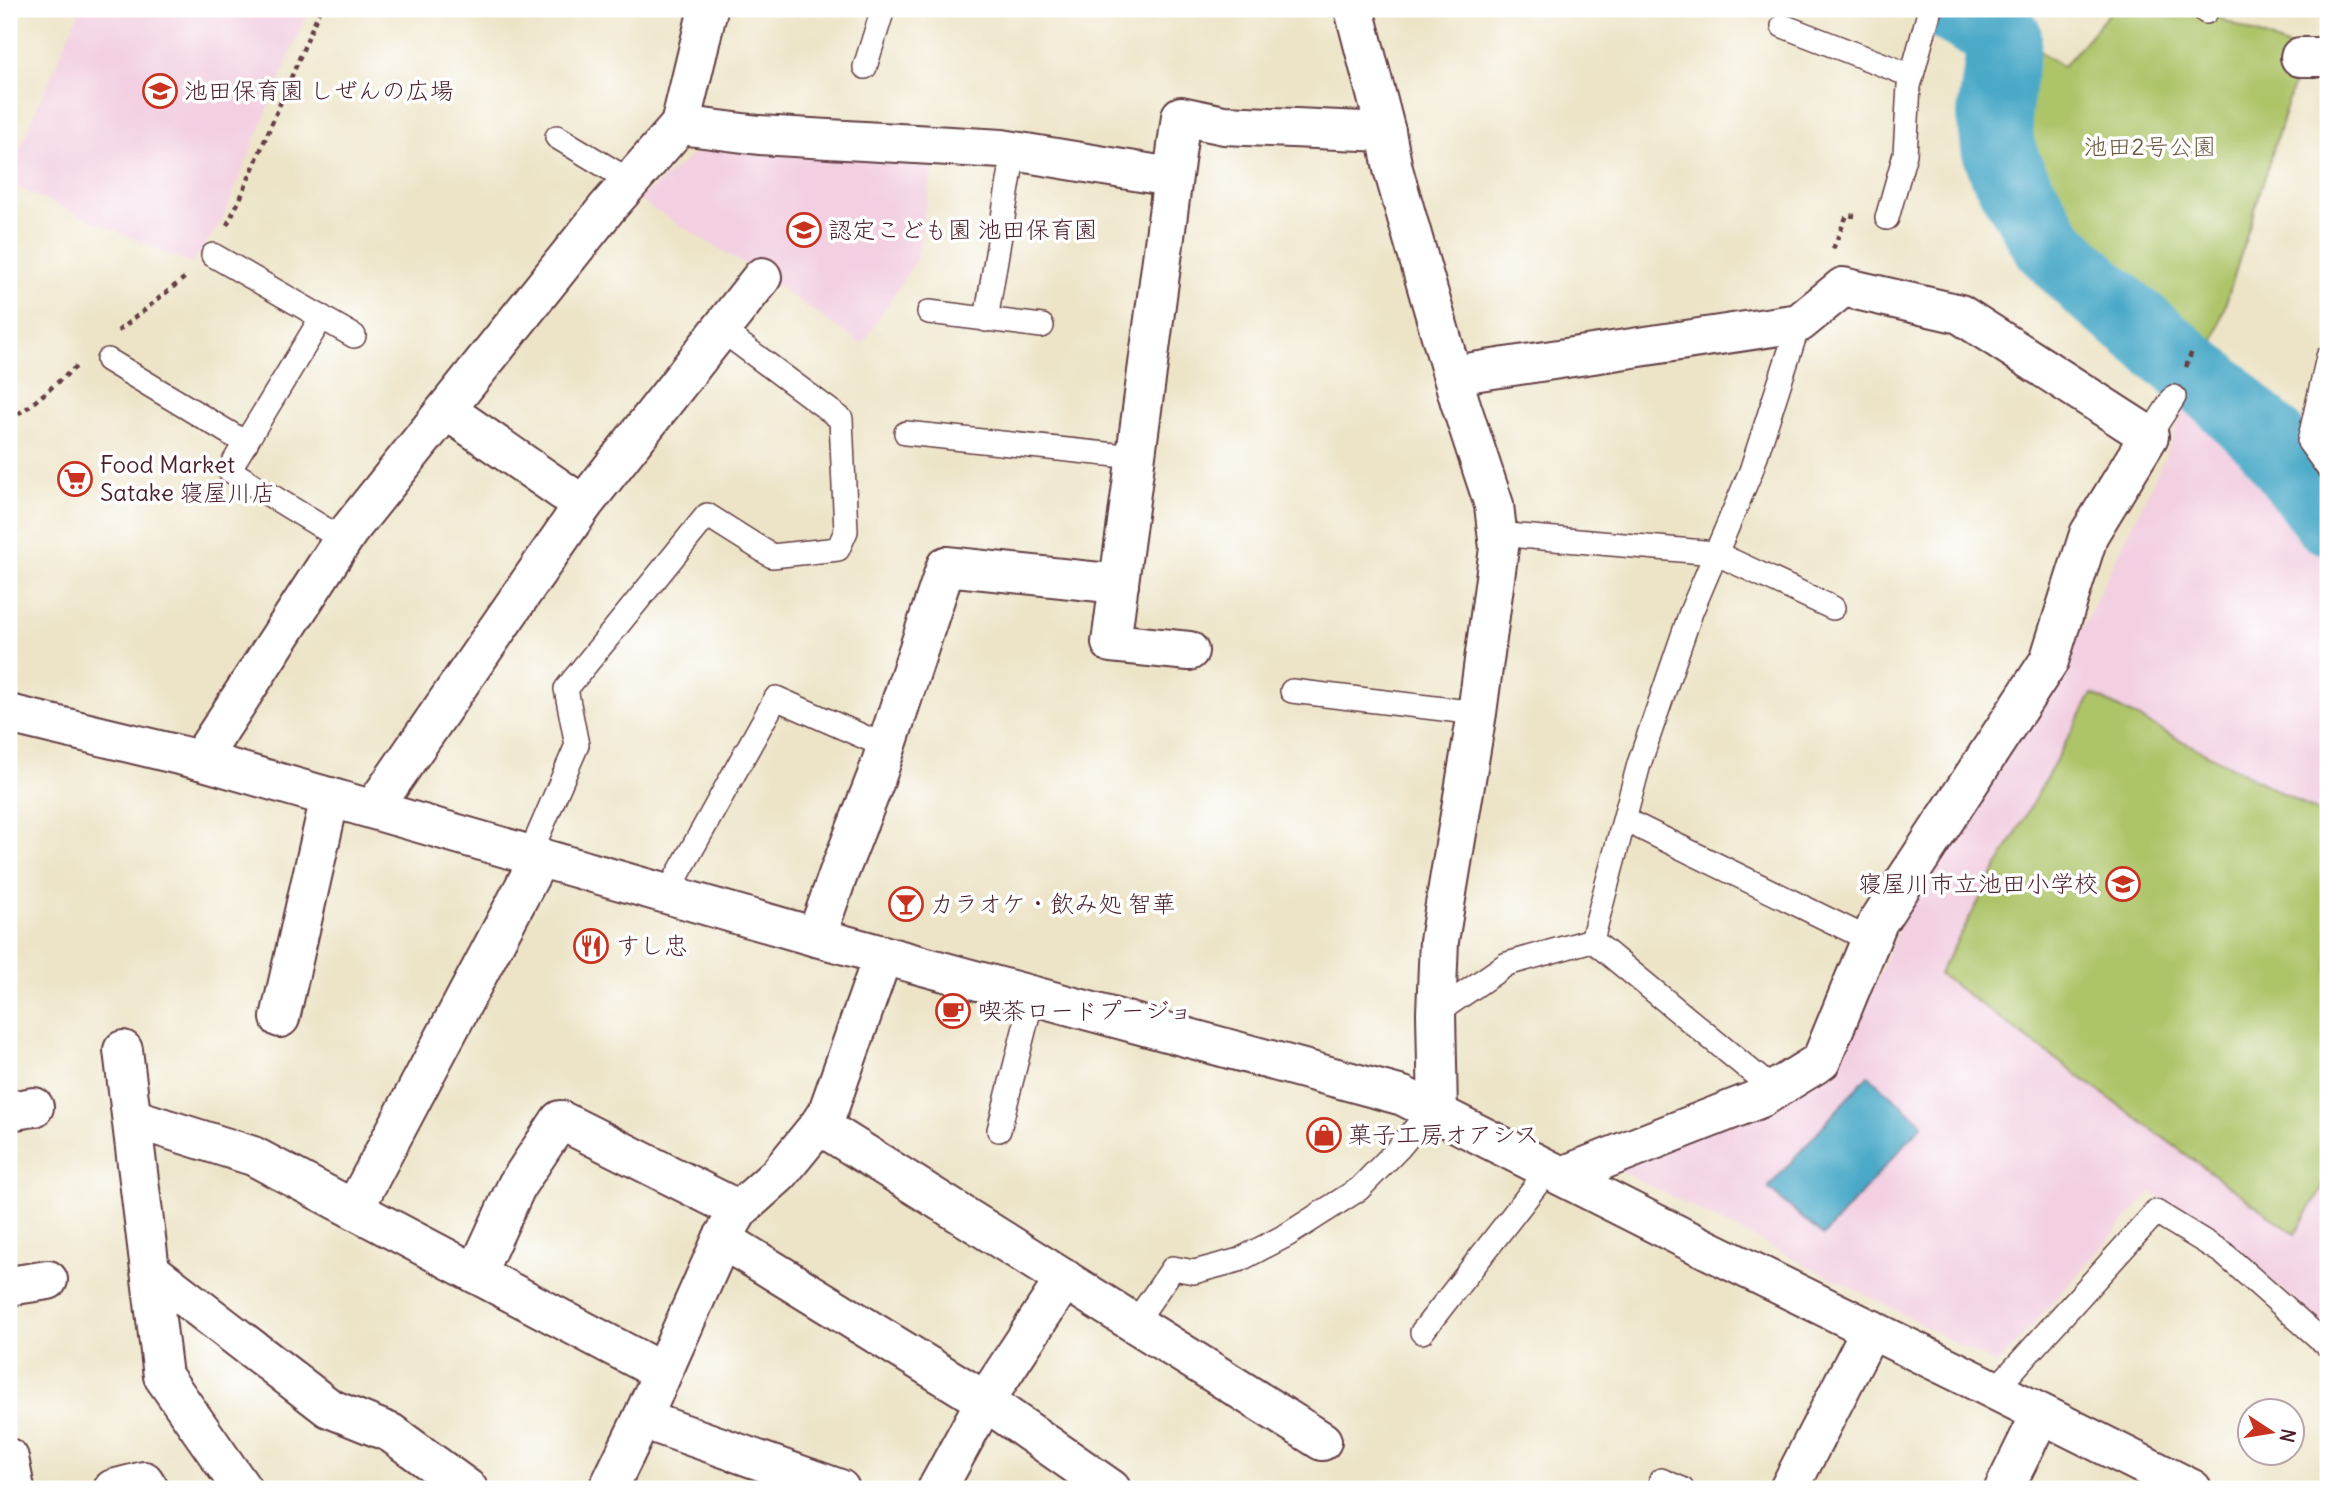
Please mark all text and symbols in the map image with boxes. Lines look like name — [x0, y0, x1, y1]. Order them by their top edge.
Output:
school or university icon: 池田保育園 しぜんの広場 — [141, 72, 179, 110]
place label: 池田保育園 しぜんの広場 — [184, 75, 454, 105]
park label: 池田2号公園 — [2083, 131, 2217, 161]
school or university icon: 認定こども園 池田保育園 — [785, 211, 823, 249]
place label: 認定こども園 池田保育園 — [828, 214, 1098, 244]
place label: Food Market Satake 寝屋川店 — [100, 449, 276, 507]
supermarket icon: Food Market Satake 寝屋川店 — [56, 460, 94, 498]
school or university icon: 寝屋川市立池田小学校 — [2104, 865, 2142, 903]
place label: 寝屋川市立池田小学校 — [1858, 868, 2098, 898]
bar icon: カラオケ・飲み処 智華 — [887, 885, 925, 923]
place label: カラオケ・飲み処 智華 — [930, 888, 1176, 918]
restaurant icon: すし忠 — [572, 927, 610, 965]
place label: すし忠 — [616, 930, 688, 960]
cafe icon: 喫茶ロードプージョ — [934, 992, 972, 1030]
place label: 喫茶ロードプージョ — [978, 995, 1193, 1025]
shop icon: 菓子工房オアシス — [1305, 1116, 1343, 1154]
place label: 菓子工房オアシス — [1348, 1119, 1540, 1149]
north arrow — [2236, 1396, 2306, 1466]
text: N — [2275, 1427, 2301, 1444]

